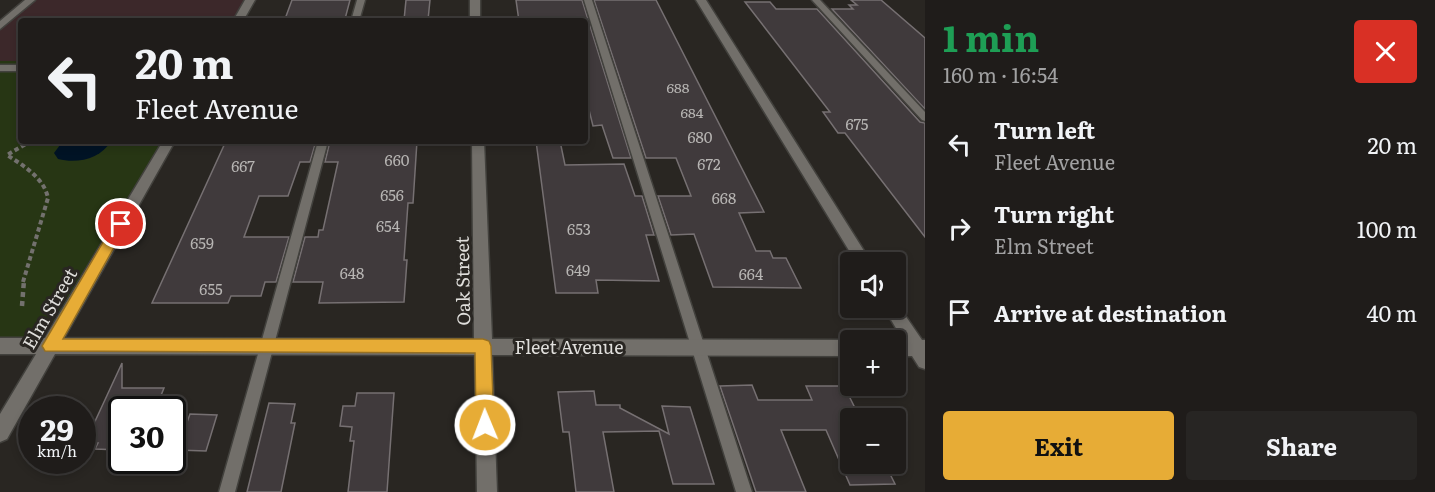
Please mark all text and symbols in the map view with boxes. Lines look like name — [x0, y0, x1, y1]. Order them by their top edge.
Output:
text: 1 min — [943, 10, 1039, 63]
button: close — [1354, 20, 1417, 83]
text: 20 m — [135, 30, 234, 92]
icon: left — [36, 42, 114, 120]
text: 160 m · 16:54 — [943, 59, 1058, 89]
house number: 688 — [667, 77, 690, 97]
text: Fleet Avenue — [135, 87, 299, 127]
house number: 684 — [681, 102, 704, 122]
house number: 675 — [846, 112, 869, 135]
text: Turn left — [994, 113, 1095, 146]
house number: 680 — [688, 125, 713, 148]
icon: left — [943, 128, 976, 161]
text: 20 m — [1367, 128, 1417, 161]
text: Fleet Avenue — [994, 146, 1115, 176]
house number: 660 — [385, 148, 410, 171]
house number: 672 — [697, 152, 721, 175]
house number: 667 — [231, 154, 255, 177]
house number: 656 — [380, 183, 404, 206]
house number: 668 — [712, 186, 736, 209]
text: Turn right — [994, 197, 1114, 230]
pin — [95, 198, 146, 249]
icon: arrive — [104, 207, 137, 240]
icon: right — [943, 212, 976, 245]
text: 100 m — [1357, 212, 1417, 245]
house number: 654 — [376, 214, 400, 237]
house number: 653 — [567, 217, 591, 240]
text: Elm Street — [994, 230, 1094, 260]
house number: 659 — [190, 231, 214, 254]
street label: Oak Street — [448, 235, 476, 326]
map controls — [840, 252, 906, 474]
button: sound — [840, 252, 906, 318]
house number: 649 — [566, 258, 590, 281]
house number: 648 — [340, 261, 364, 284]
street label: Elm Street — [15, 262, 84, 354]
house number: 664 — [739, 262, 763, 285]
house number: 655 — [199, 277, 223, 300]
icon: arrive — [943, 296, 976, 329]
text: Arrive at destination — [994, 296, 1227, 329]
text: 40 m — [1366, 296, 1417, 329]
button: + — [840, 330, 906, 396]
street label: Fleet Avenue — [514, 333, 624, 360]
position arrow — [453, 393, 517, 457]
speed limit sign: 30 — [108, 396, 186, 474]
text: 29 — [40, 406, 74, 450]
button: − — [840, 408, 906, 474]
button: Exit — [943, 411, 1174, 480]
button: Share — [1186, 411, 1417, 480]
text: km/h — [37, 439, 77, 462]

